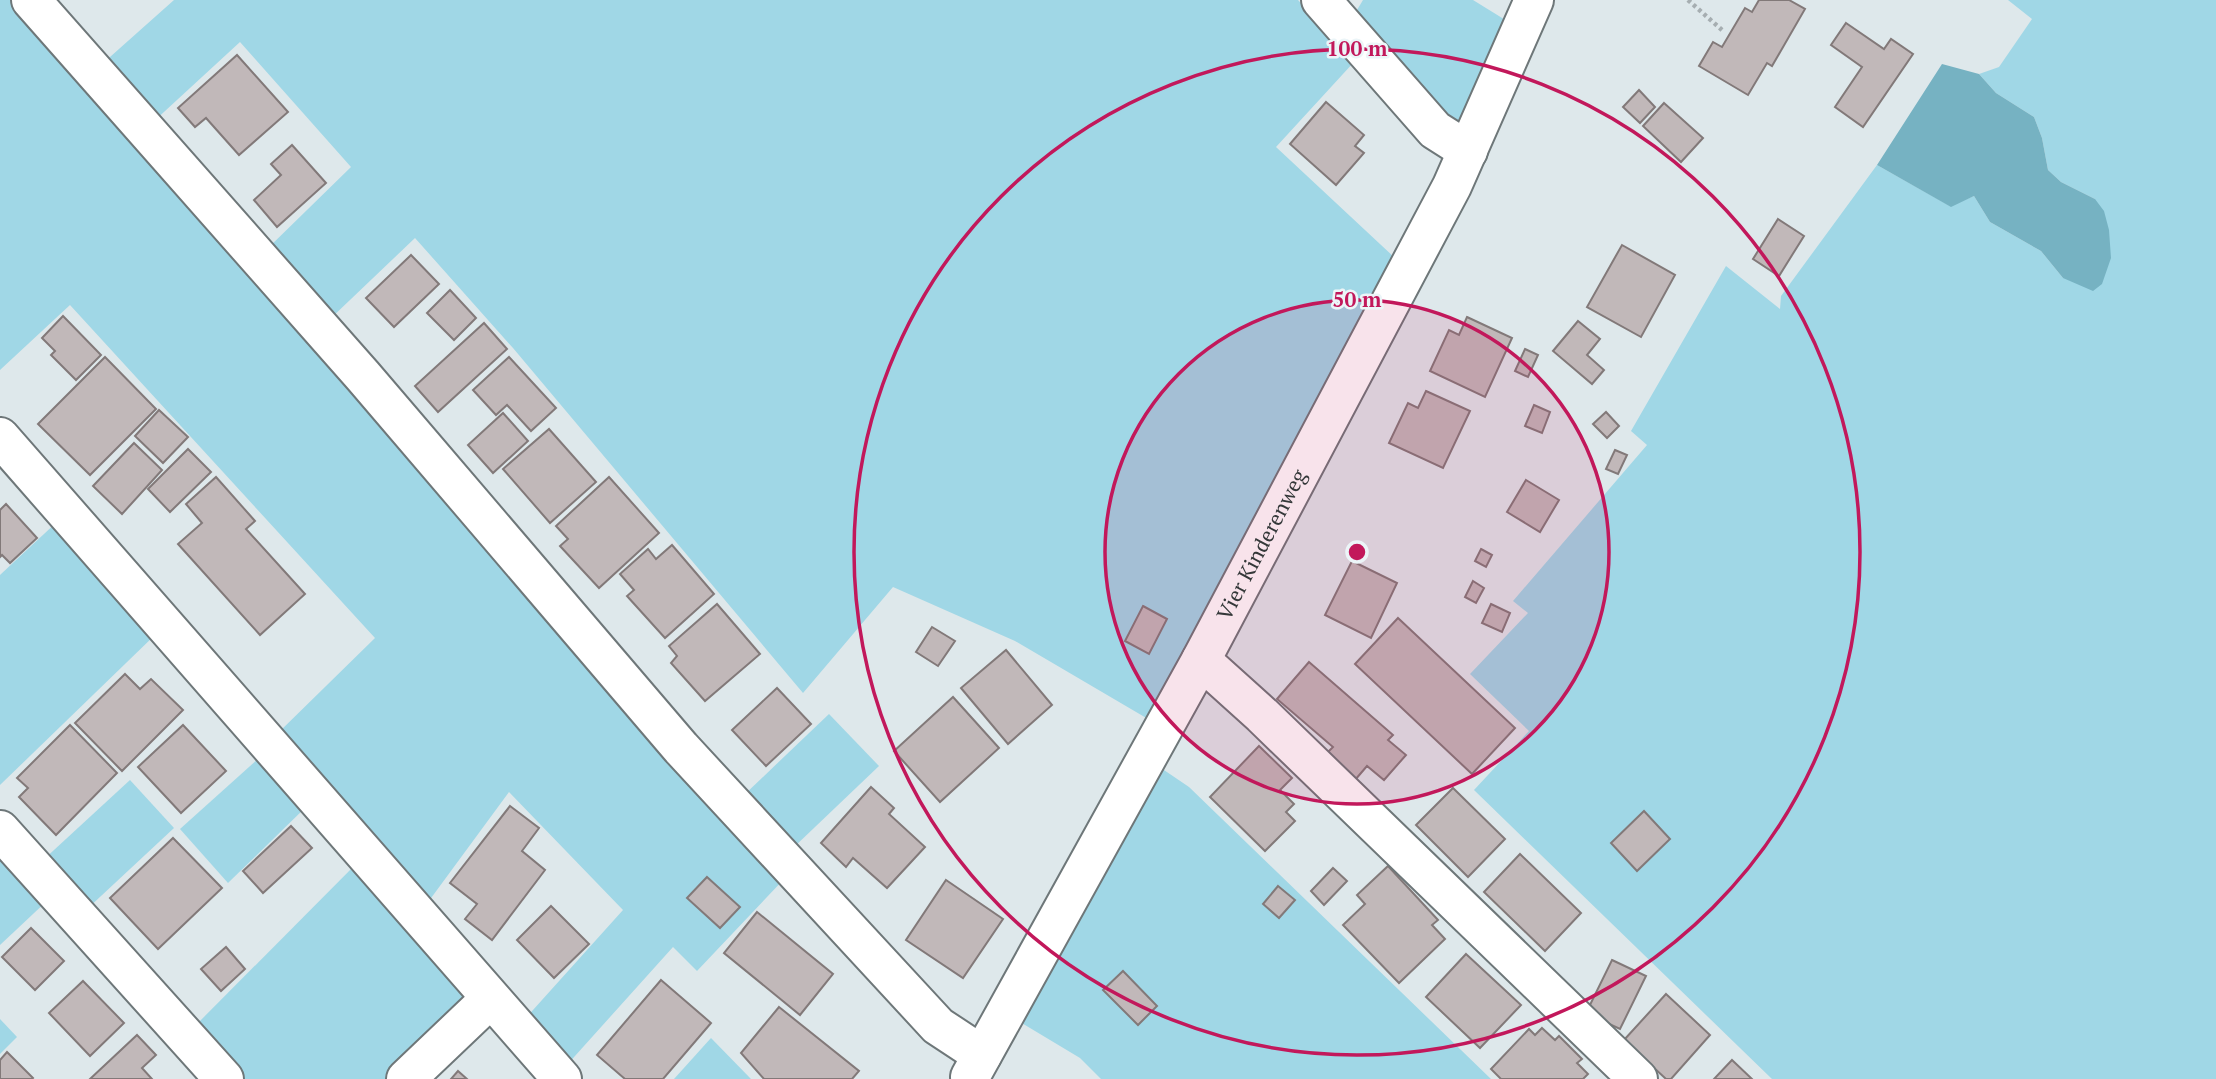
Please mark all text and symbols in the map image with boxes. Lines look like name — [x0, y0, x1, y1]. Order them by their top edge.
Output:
text: 100 m — [1327, 34, 1388, 62]
text: 50 m — [1333, 285, 1382, 313]
street label: Vier Kinderenweg — [1210, 463, 1313, 625]
centre of rings — [1345, 540, 1369, 564]

